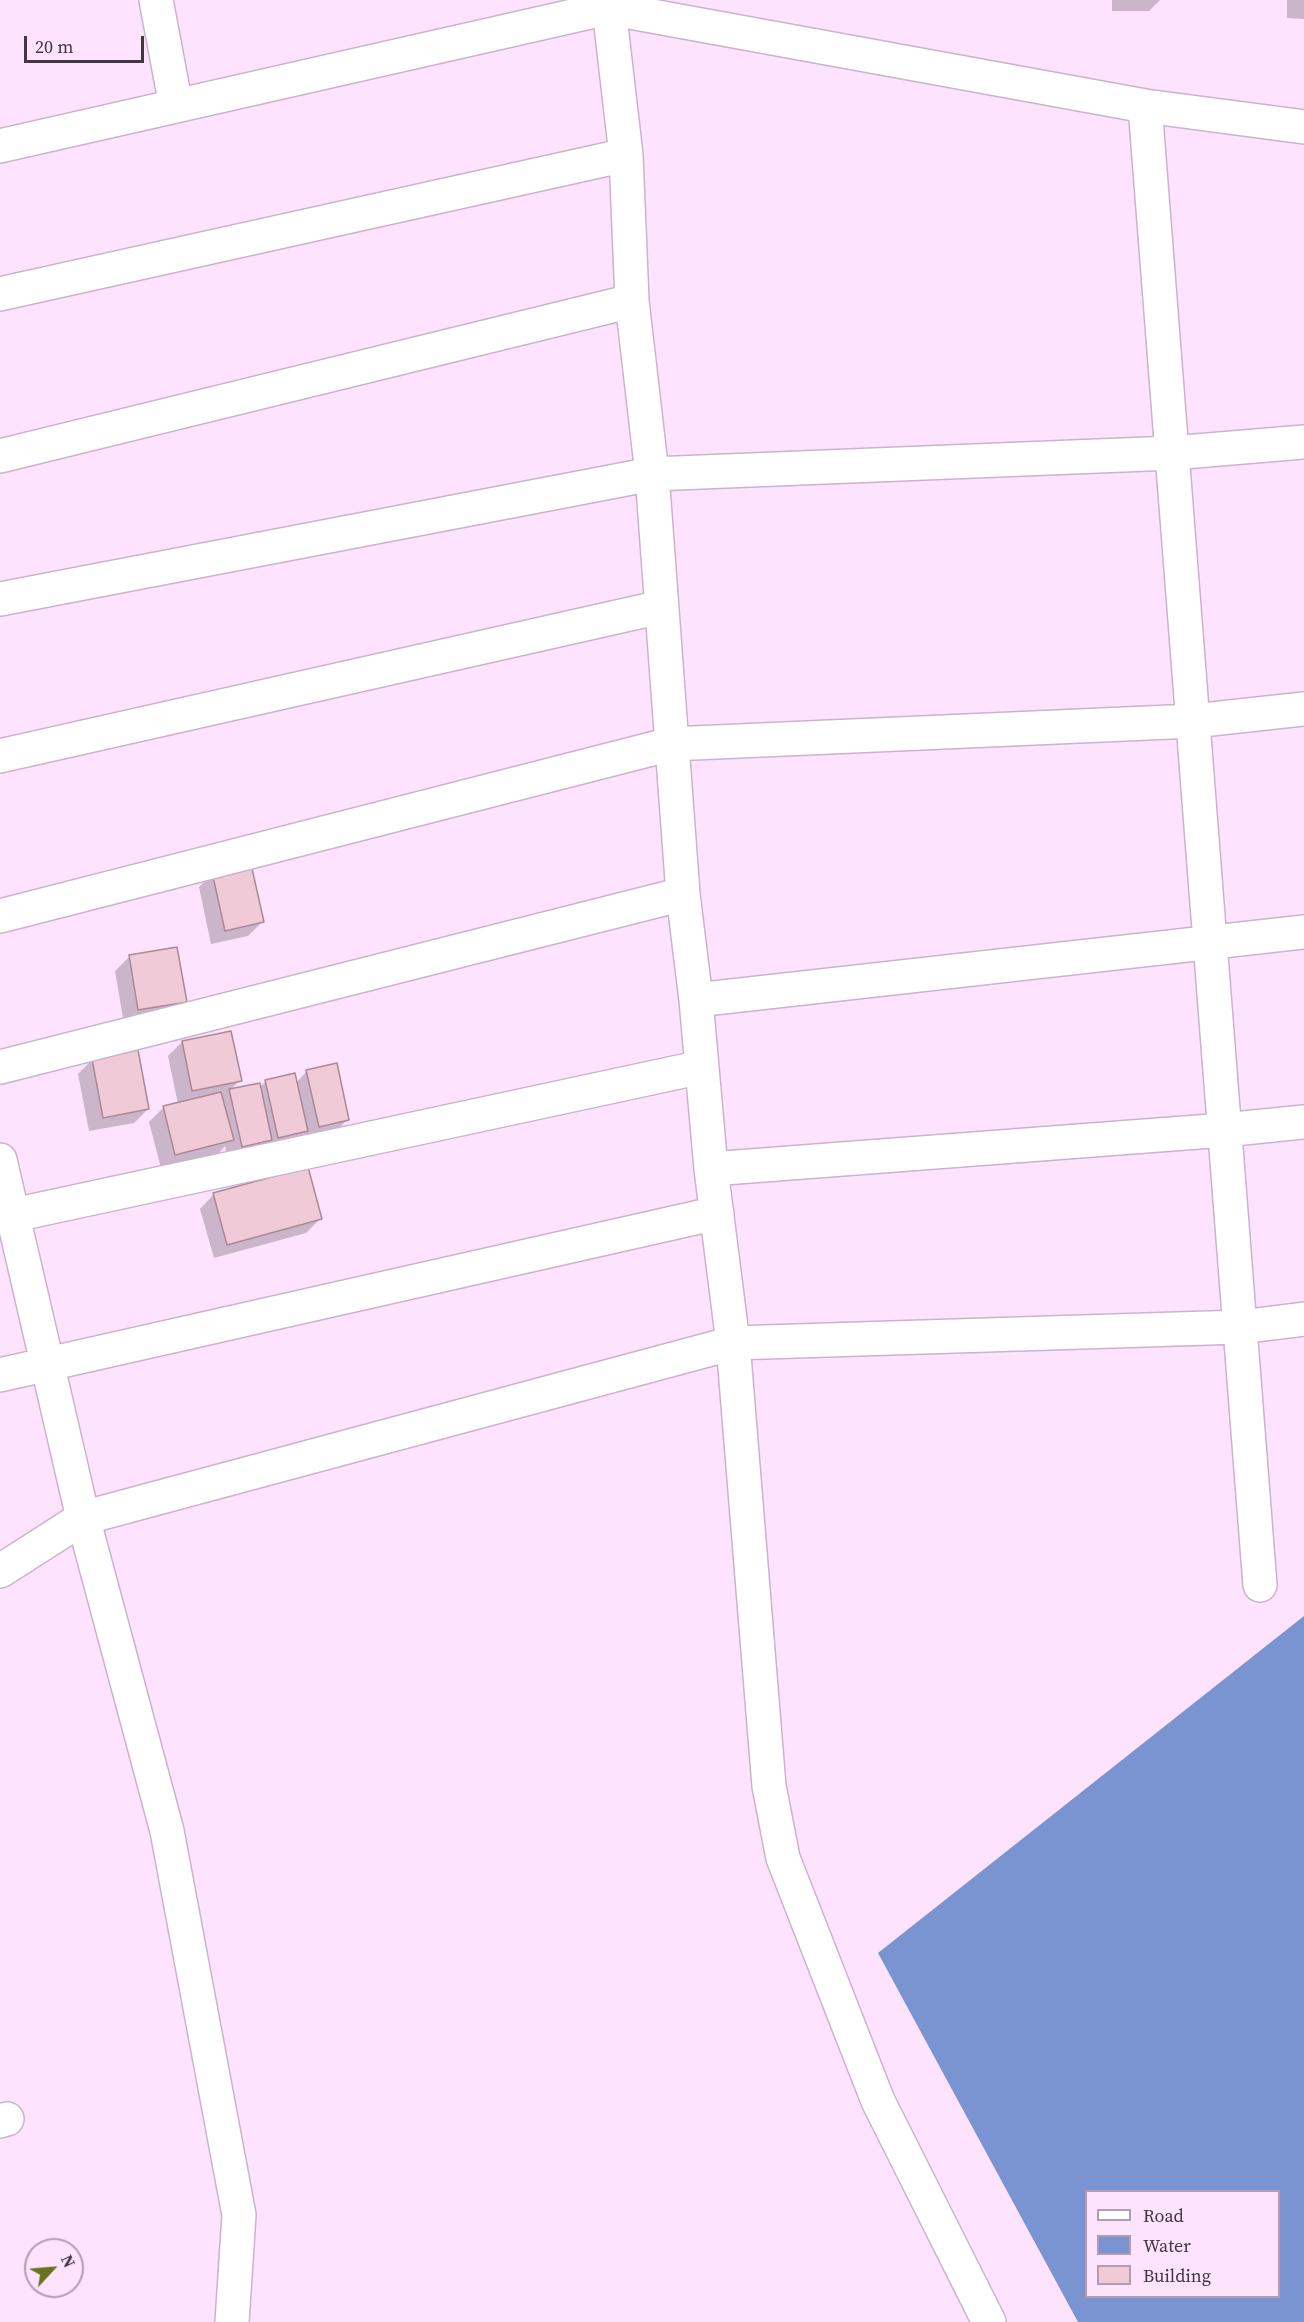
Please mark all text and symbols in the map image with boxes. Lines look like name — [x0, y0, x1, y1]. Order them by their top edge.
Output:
scale bar — [27, 24, 147, 62]
text: 20 m — [35, 34, 73, 59]
legend — [1085, 2190, 1280, 2298]
text: Road — [1143, 2203, 1184, 2228]
text: Water — [1143, 2233, 1191, 2258]
north arrow — [24, 2238, 84, 2298]
text: N — [56, 2251, 81, 2271]
text: Building — [1143, 2263, 1211, 2288]

